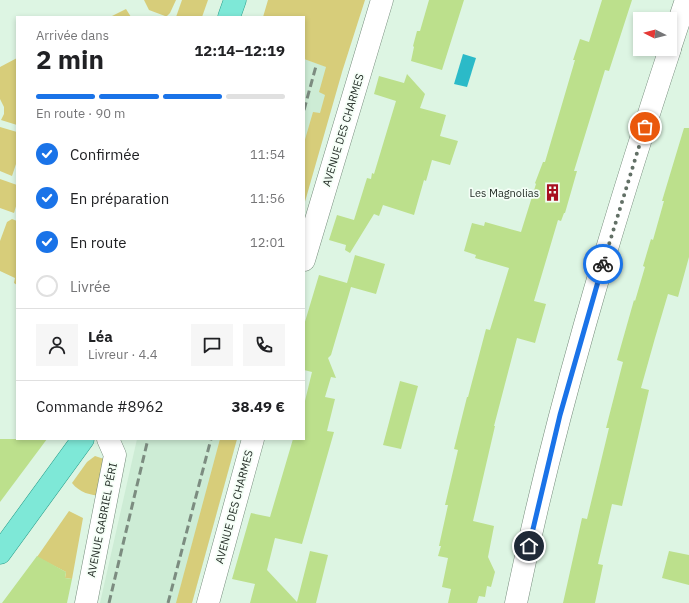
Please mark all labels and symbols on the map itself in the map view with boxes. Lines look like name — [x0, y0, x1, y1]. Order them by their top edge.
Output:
north arrow — [633, 12, 677, 56]
street label: AVENUE DES CHARMES — [319, 72, 367, 188]
pin — [628, 110, 662, 144]
building icon: Les Magnolias — [542, 183, 562, 203]
place label: Les Magnolias — [470, 186, 539, 200]
courier — [583, 244, 623, 284]
street label: AVENUE DES CHARMES — [212, 449, 256, 565]
street label: AVENUE GABRIEL PÉRI — [84, 462, 120, 578]
pin — [512, 529, 546, 563]

